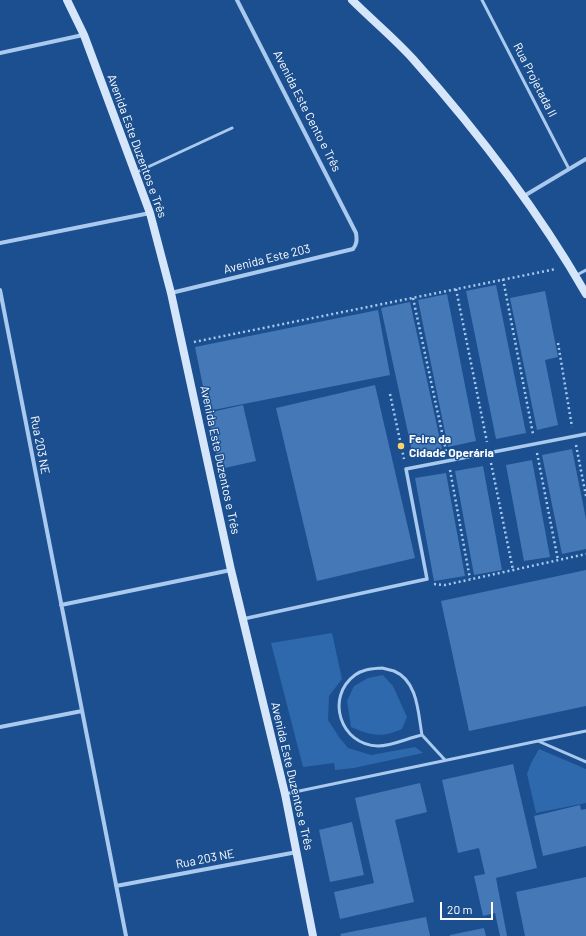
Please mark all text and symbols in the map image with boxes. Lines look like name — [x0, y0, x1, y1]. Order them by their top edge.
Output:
street label: Rua Projetada II — [510, 41, 560, 119]
street label: Avenida Este Cento e Três — [270, 48, 344, 174]
street label: Avenida Este Duzentos e Três — [104, 72, 170, 220]
street label: Avenida Este 203 — [222, 241, 312, 277]
street label: Avenida Este Duzentos e Três — [197, 384, 243, 536]
street label: Rua 203 NE — [27, 415, 53, 475]
place label: Feira da Cidade Operária — [409, 432, 494, 460]
marker: Feira da Cidade Operária — [396, 441, 406, 451]
street label: Avenida Este Duzentos e Três — [268, 701, 316, 851]
street label: Rua 203 NE — [175, 846, 235, 872]
scale bar — [442, 894, 495, 920]
text: 20 m — [447, 902, 473, 916]

